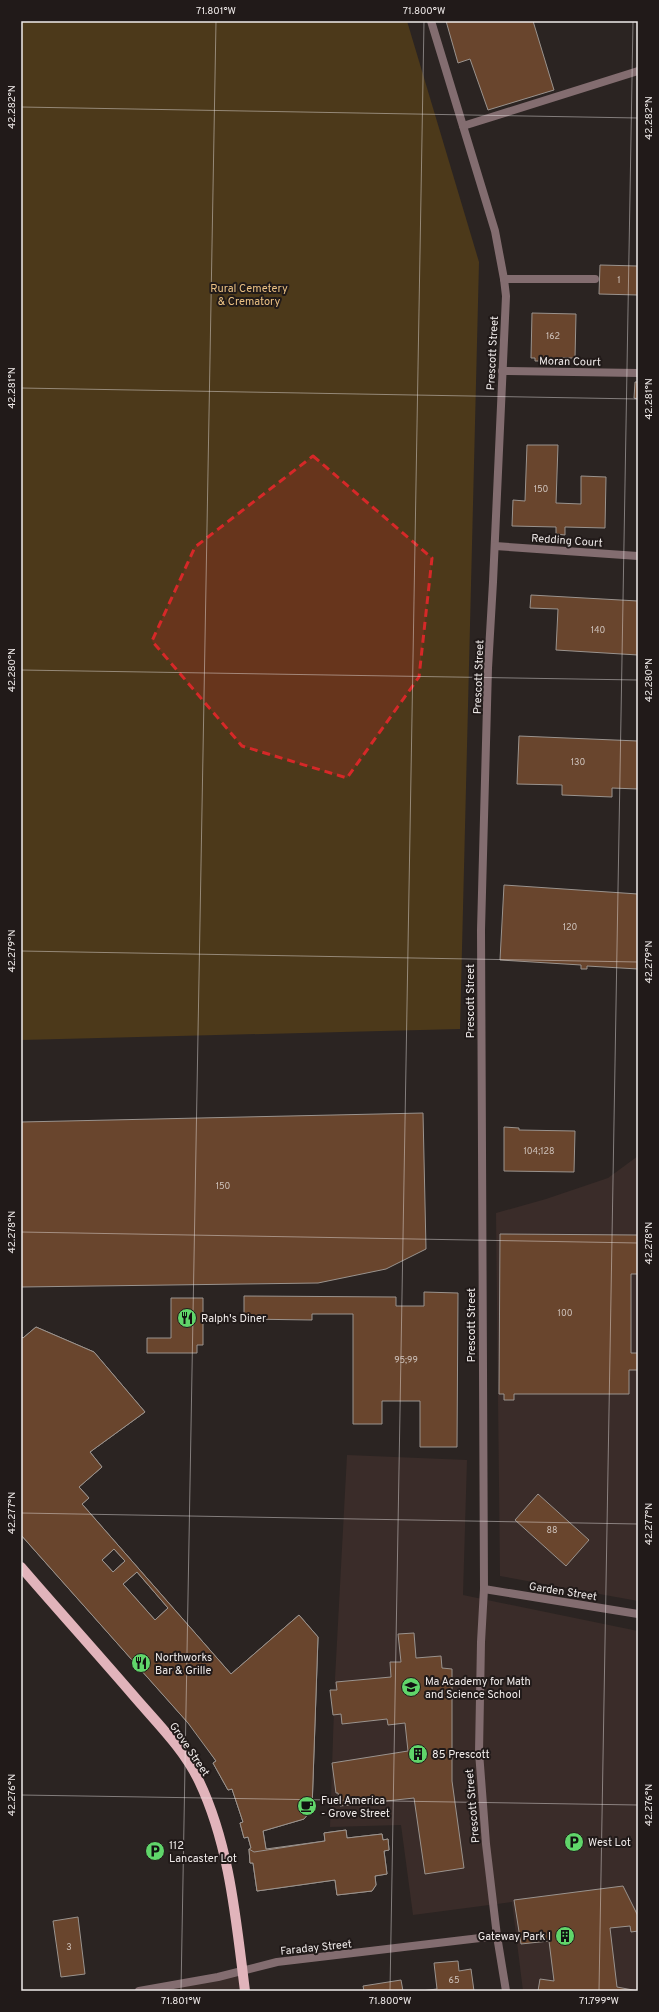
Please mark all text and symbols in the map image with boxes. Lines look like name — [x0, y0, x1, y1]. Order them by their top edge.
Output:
text: 71.801°W — [196, 5, 236, 18]
text: 71.800°W — [403, 5, 445, 18]
text: 42.282°N — [6, 85, 19, 129]
text: 42.282°N — [643, 96, 656, 140]
house number: 1 — [617, 275, 621, 286]
park label: Rural Cemetery & Crematory — [210, 282, 288, 309]
street label: Prescott Street — [484, 316, 502, 391]
house number: 162 — [546, 331, 560, 342]
street label: Moran Court — [539, 354, 601, 370]
text: 42.281°N — [6, 367, 19, 409]
text: 42.281°N — [643, 378, 656, 420]
house number: 150 — [534, 484, 549, 495]
street label: Redding Court — [531, 532, 603, 550]
house number: 140 — [591, 625, 605, 636]
street label: Prescott Street — [471, 640, 487, 714]
text: 42.280°N — [6, 648, 19, 692]
text: 42.280°N — [643, 658, 656, 702]
house number: 130 — [571, 757, 585, 768]
house number: 120 — [563, 922, 578, 933]
text: 42.279°N — [6, 930, 19, 972]
text: 42.279°N — [643, 941, 656, 983]
street label: Prescott Street — [464, 964, 478, 1038]
house number: 104;128 — [523, 1146, 555, 1157]
house number: 150 — [216, 1181, 231, 1192]
text: 42.278°N — [6, 1211, 19, 1253]
text: 42.278°N — [643, 1222, 656, 1264]
street label: Prescott Street — [465, 1288, 479, 1362]
restaurant icon: Ralph's Diner — [176, 1307, 198, 1329]
house number: 100 — [558, 1308, 573, 1319]
place label: Ralph's Diner — [201, 1312, 267, 1326]
house number: 95;99 — [394, 1355, 418, 1366]
text: 42.277°N — [6, 1492, 19, 1534]
text: 42.277°N — [643, 1503, 656, 1545]
house number: 88 — [547, 1525, 558, 1536]
street label: Garden Street — [528, 1580, 598, 1604]
place label: Northworks Bar & Grille — [155, 1651, 212, 1678]
restaurant icon: Northworks Bar & Grille — [130, 1652, 152, 1674]
place label: Ma Academy for Math and Science School — [425, 1675, 531, 1702]
school or university icon: Ma Academy for Math and Science School — [400, 1676, 422, 1698]
street label: Grove Street — [166, 1720, 212, 1779]
building icon: 85 Prescott — [407, 1743, 429, 1765]
place label: 85 Prescott — [432, 1748, 490, 1762]
street label: Prescott Street — [463, 1768, 483, 1844]
text: 42.276°N — [6, 1774, 19, 1816]
text: 42.276°N — [643, 1784, 656, 1826]
place label: Fuel America - Grove Street — [321, 1794, 390, 1821]
cafe icon: Fuel America - Grove Street — [296, 1795, 318, 1817]
parking icon: West Lot — [563, 1831, 585, 1853]
place label: West Lot — [588, 1836, 631, 1850]
place label: 112 Lancaster Lot — [169, 1839, 237, 1866]
parking icon: 112 Lancaster Lot — [144, 1840, 166, 1862]
building icon: Gateway Park I — [554, 1925, 576, 1947]
place label: Gateway Park I — [478, 1930, 551, 1944]
street label: Faraday Street — [280, 1937, 353, 1959]
house number: 3 — [66, 1942, 72, 1953]
house number: 65 — [449, 1975, 459, 1986]
text: 71.801°W — [161, 1995, 201, 2008]
text: 71.800°W — [369, 1995, 411, 2008]
text: 71.799°W — [579, 1995, 619, 2008]

